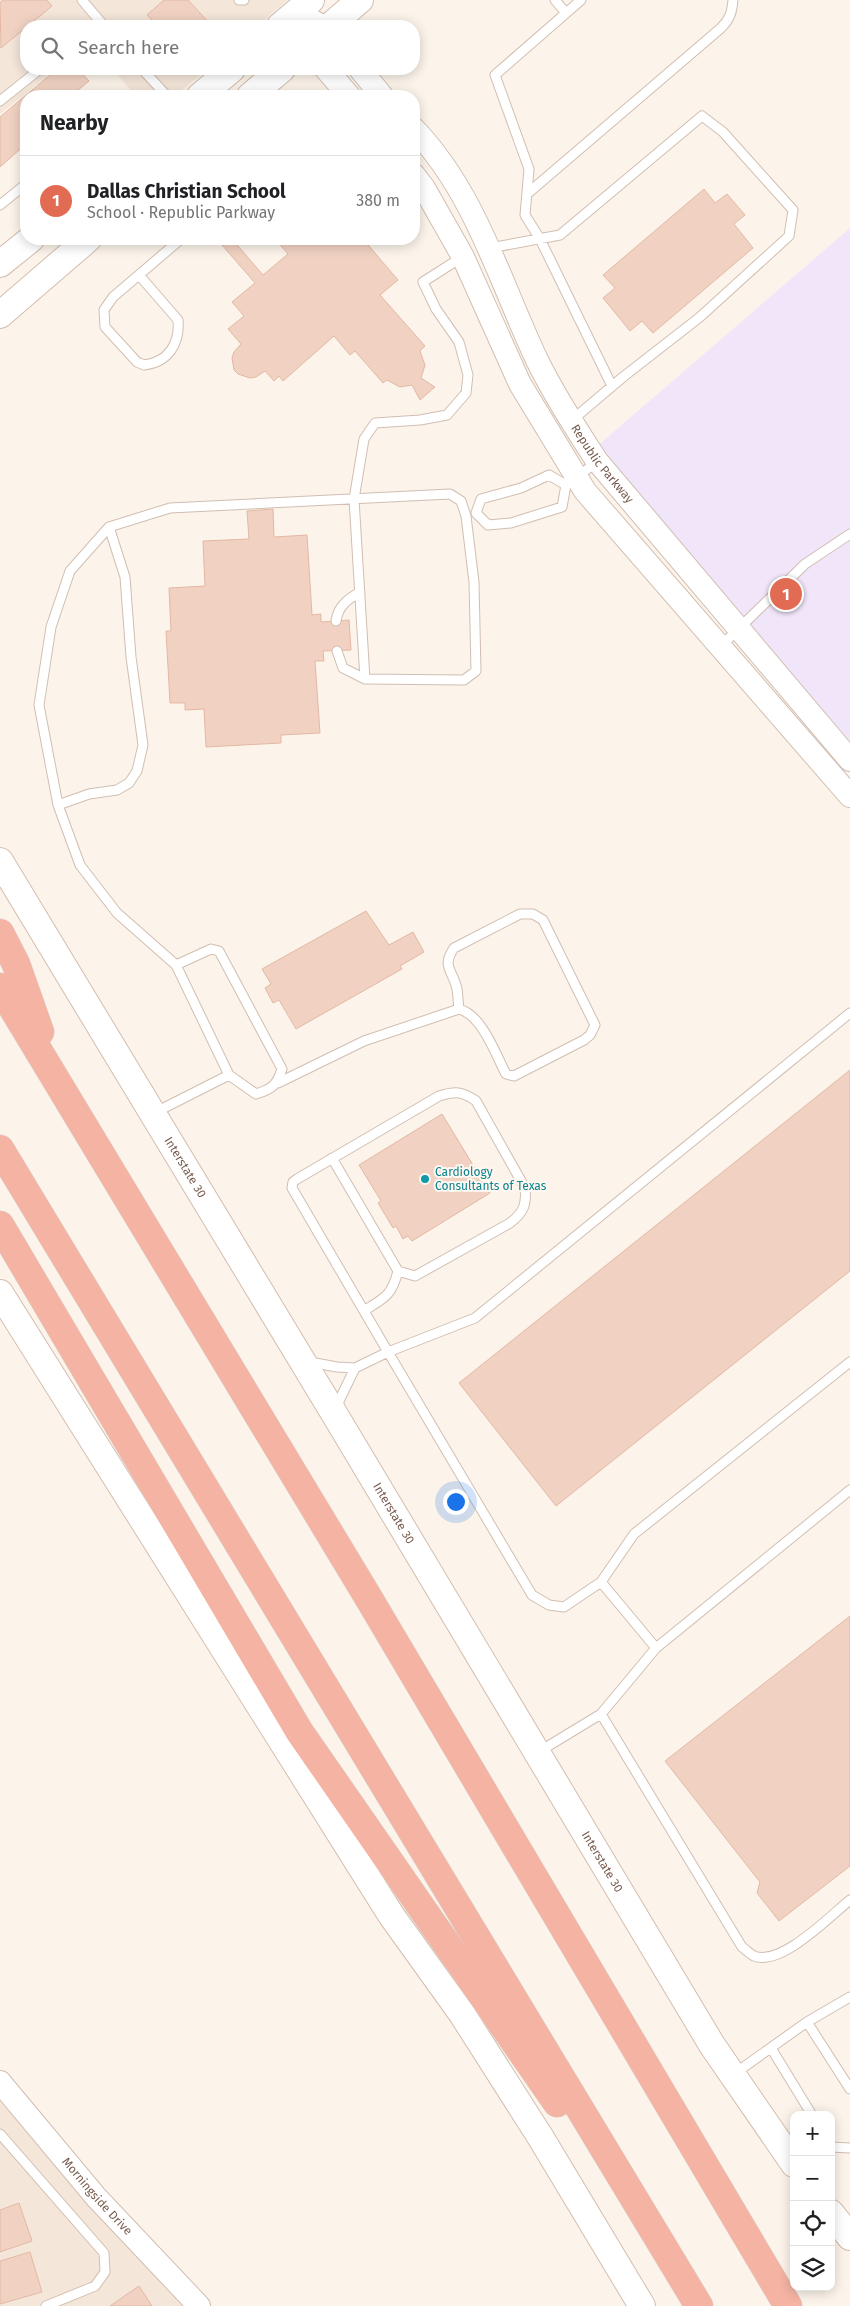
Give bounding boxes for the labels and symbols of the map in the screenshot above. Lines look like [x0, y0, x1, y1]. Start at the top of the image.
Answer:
street label: Republic Parkway [568, 422, 637, 506]
pin: 1 [770, 575, 802, 613]
street label: Interstate 30 [161, 1134, 209, 1201]
place label: Cardiology Consultants of Texas [435, 1165, 547, 1193]
marker: Cardiology Consultants of Texas [419, 1173, 431, 1185]
street label: Interstate 30 [370, 1480, 418, 1547]
your location [443, 1489, 469, 1515]
street label: Interstate 30 [579, 1829, 626, 1895]
street label: Morningside Drive [59, 2155, 135, 2238]

